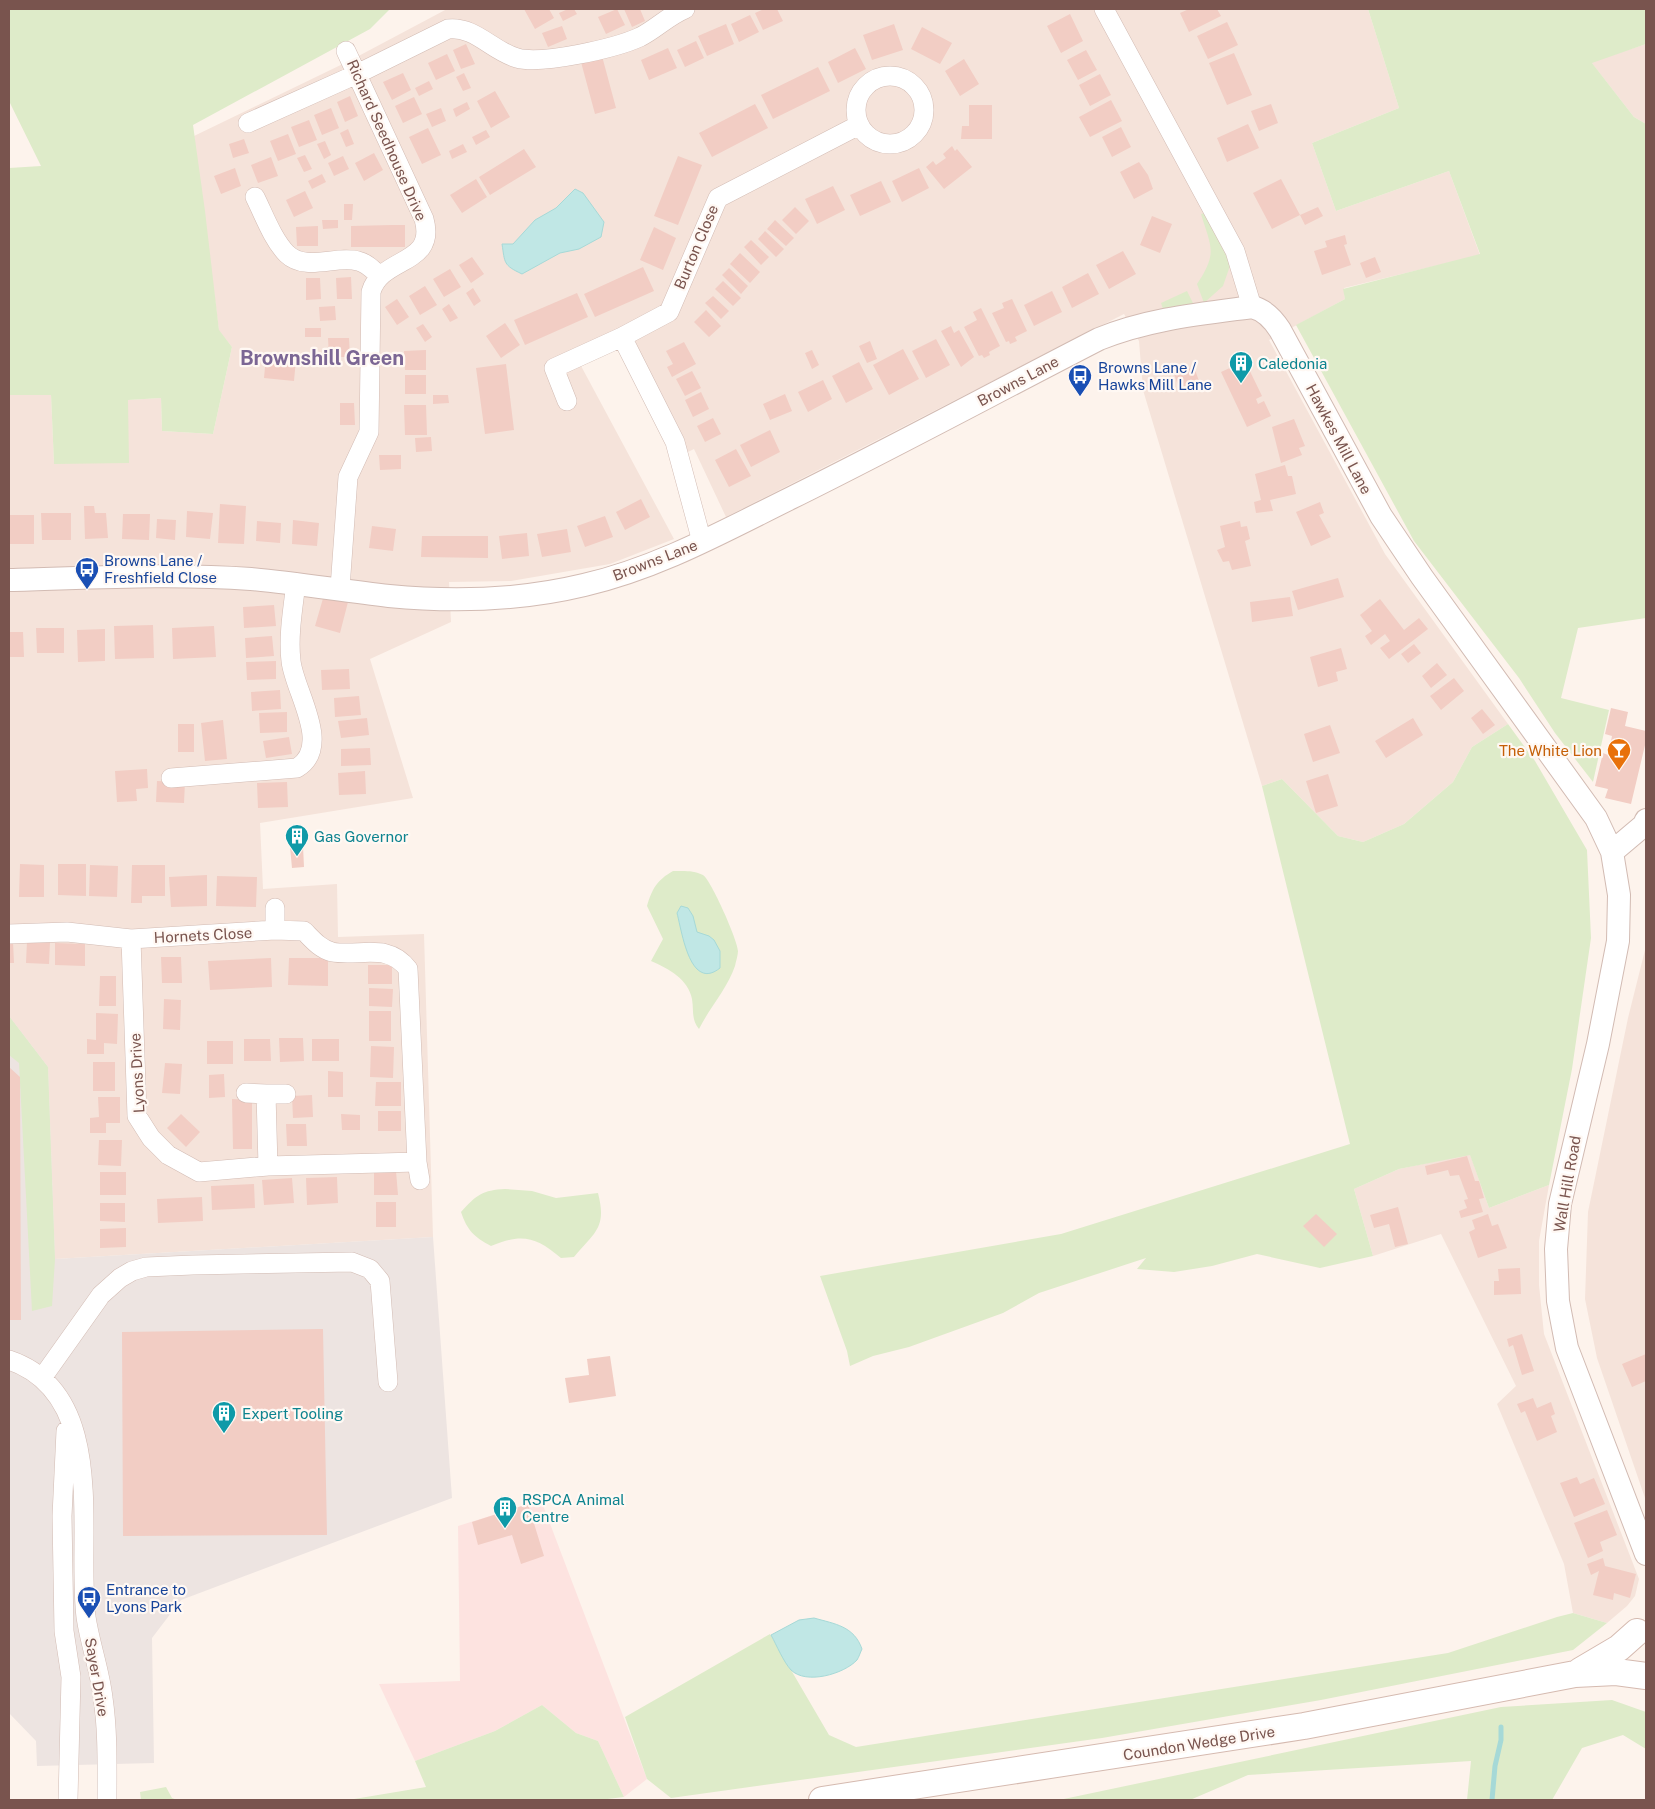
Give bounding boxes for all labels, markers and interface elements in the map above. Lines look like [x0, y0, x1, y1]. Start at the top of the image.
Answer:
street label: Richard Seedhouse Drive [344, 57, 430, 223]
street label: Burton Close [671, 202, 721, 292]
district label: Brownshill Green [240, 346, 404, 370]
building icon: Caledonia [1228, 350, 1254, 384]
street label: Browns Lane [974, 352, 1062, 410]
place label: Caledonia [1258, 355, 1327, 372]
place label: Browns Lane / Hawks Mill Lane [1098, 359, 1212, 393]
bus stop icon: Browns Lane / Hawks Mill Lane [1067, 363, 1093, 397]
street label: Hawkes Mill Lane [1303, 381, 1375, 497]
street label: Browns Lane [610, 536, 700, 584]
place label: Browns Lane / Freshfield Close [104, 552, 217, 586]
bus stop icon: Browns Lane / Freshfield Close [74, 556, 100, 590]
bar icon: The White Lion [1606, 737, 1632, 771]
place label: The White Lion [1499, 742, 1602, 759]
building icon: Gas Governor [284, 823, 310, 857]
place label: Gas Governor [314, 828, 409, 845]
street label: Hornets Close [153, 924, 253, 946]
street label: Lyons Drive [126, 1033, 148, 1113]
street label: Wall Hill Road [1550, 1134, 1584, 1234]
building icon: Expert Tooling [211, 1400, 237, 1434]
place label: Expert Tooling [242, 1405, 343, 1422]
place label: RSPCA Animal Centre [522, 1491, 625, 1525]
building icon: RSPCA Animal Centre [492, 1495, 518, 1529]
place label: Entrance to Lyons Park [106, 1581, 186, 1615]
bus stop icon: Entrance to Lyons Park [76, 1585, 102, 1619]
street label: Sayer Drive [82, 1636, 112, 1718]
street label: Coundon Wedge Drive [1122, 1723, 1276, 1763]

